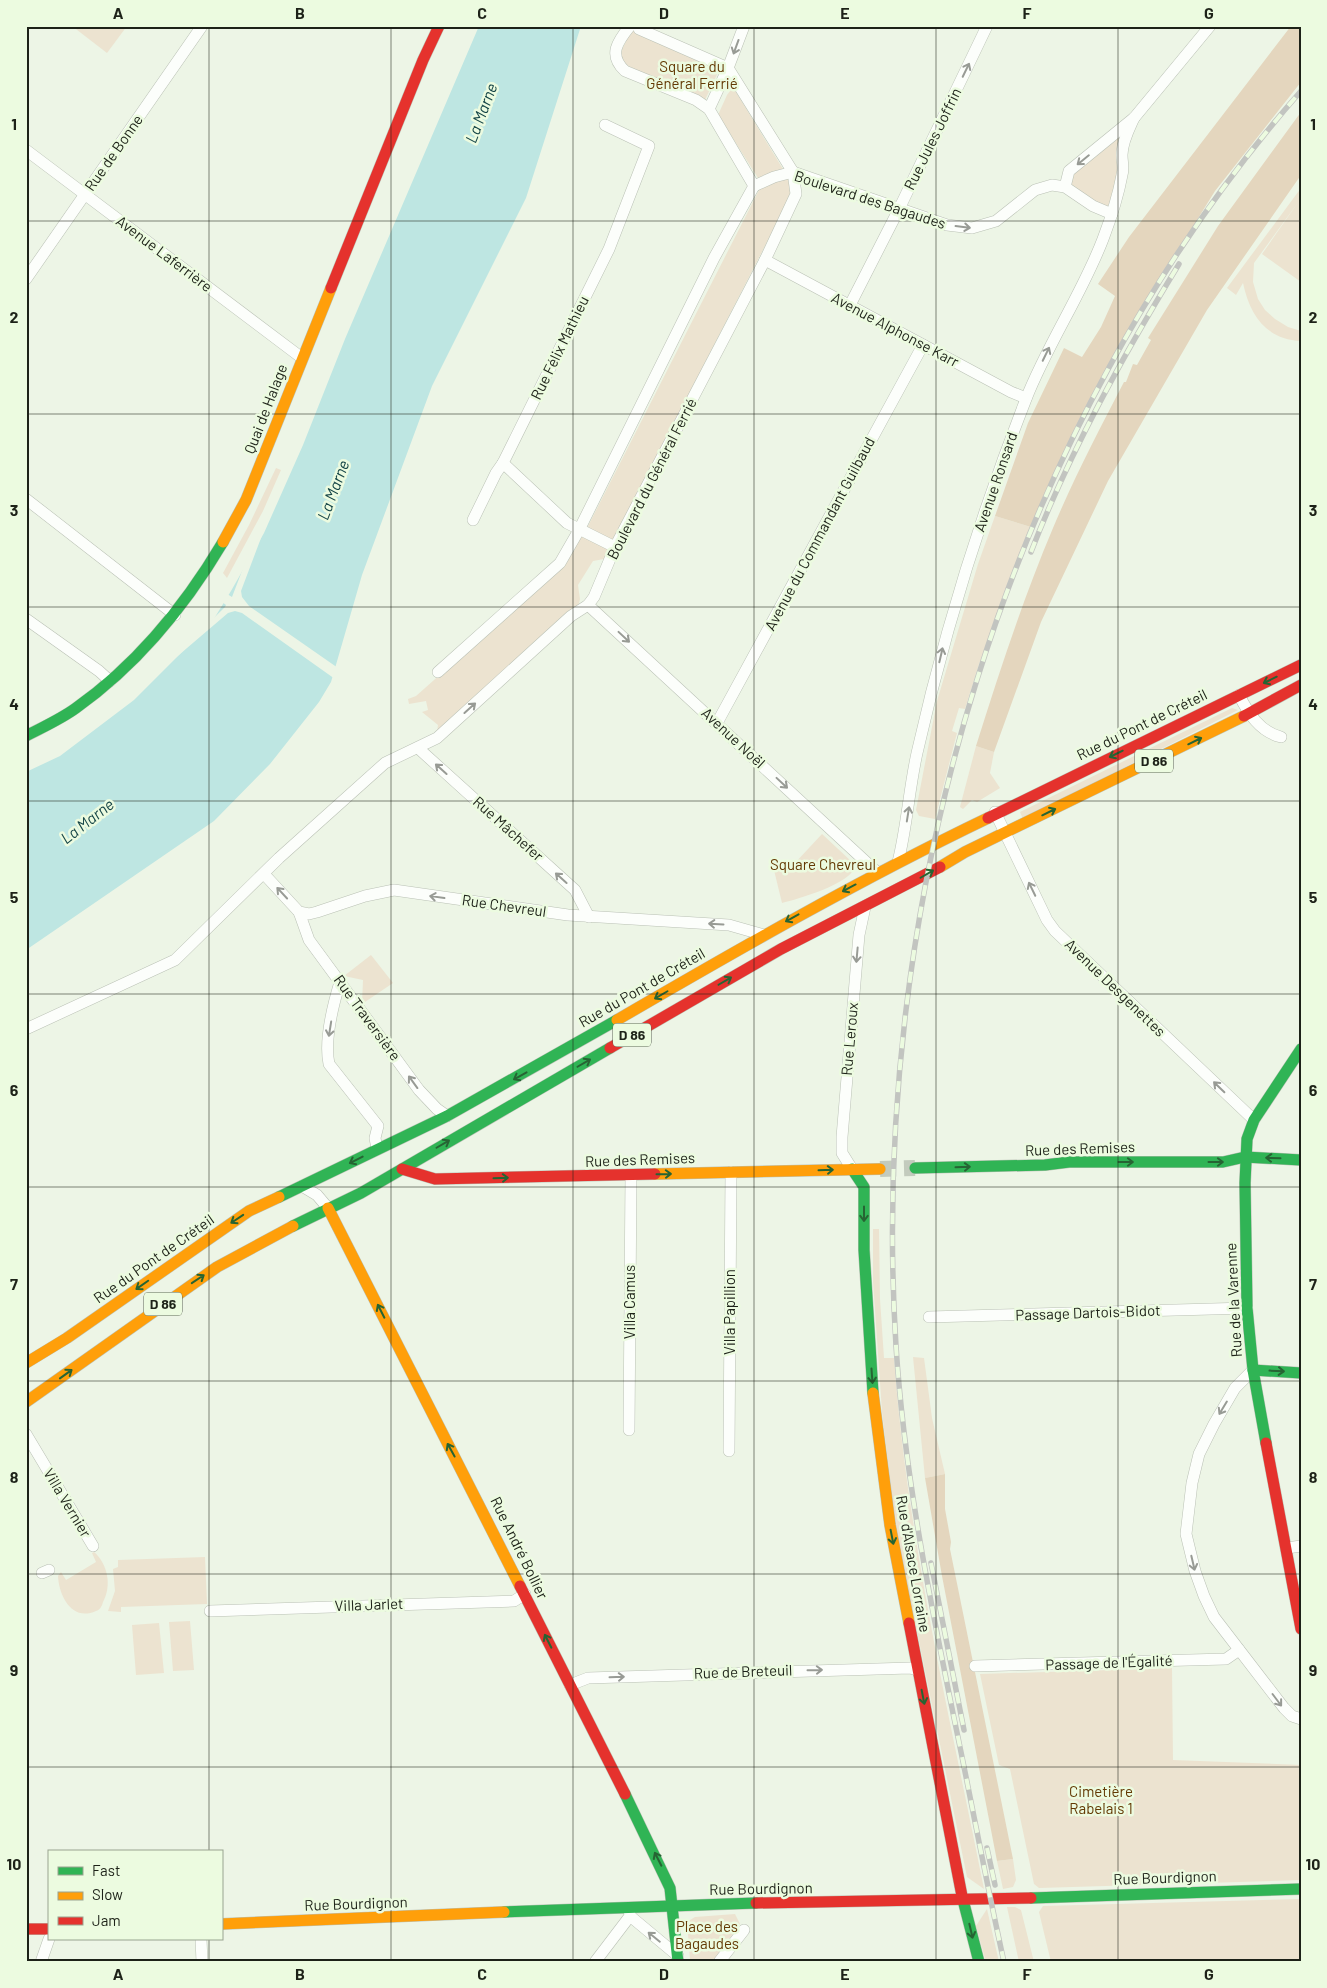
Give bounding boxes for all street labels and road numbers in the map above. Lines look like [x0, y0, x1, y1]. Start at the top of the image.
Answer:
street label: Rue Jules Joffrin [900, 85, 965, 192]
street label: Rue de Bonne [80, 111, 146, 194]
street label: Boulevard des Bagaudes [792, 166, 948, 232]
street label: Avenue Laferrière [113, 211, 216, 295]
street label: Avenue Alphonse Karr [829, 288, 963, 371]
street label: Rue Félix Mathieu [526, 293, 592, 402]
street label: Quai de Halage [240, 361, 290, 456]
street label: Boulevard du Général Ferrié [603, 395, 700, 562]
street label: Avenue Ronsard [970, 429, 1021, 534]
street label: Avenue du Commandant Guilbaud [760, 434, 878, 633]
street label: Rue du Pont de Créteil [1073, 685, 1210, 764]
street label: Avenue Noël [698, 703, 769, 771]
road number: D 86 [1135, 749, 1173, 772]
street label: Rue Mâchefer [470, 792, 548, 865]
street label: Rue Chevreul [461, 890, 548, 920]
street label: Avenue Desgenettes [1062, 935, 1170, 1040]
street label: Rue du Pont de Créteil [575, 944, 708, 1031]
street label: Rue Traversière [331, 971, 405, 1064]
street label: Rue Leroux [837, 1002, 861, 1076]
road number: D 86 [613, 1024, 651, 1046]
street label: Rue des Remises [1025, 1137, 1135, 1159]
street label: Rue des Remises [585, 1148, 695, 1170]
street label: Rue du Pont de Créteil [90, 1210, 217, 1307]
street label: Rue de la Varenne [1221, 1242, 1245, 1358]
street label: Villa Camus [620, 1265, 638, 1339]
street label: Villa Papillion [720, 1269, 738, 1355]
road number: D 86 [144, 1292, 182, 1316]
street label: Passage Dartois-Bidot [1015, 1300, 1161, 1324]
street label: Villa Vernier [40, 1465, 96, 1541]
street label: Rue André Bollier [487, 1493, 553, 1602]
street label: Rue d'Alsace Lorraine [893, 1494, 935, 1634]
street label: Villa Jarlet [334, 1594, 404, 1614]
street label: Passage de l'Égalité [1045, 1651, 1173, 1673]
street label: Rue de Breteuil [693, 1660, 793, 1682]
street label: Rue Bourdignon [1113, 1866, 1217, 1888]
street label: Rue Bourdignon [709, 1878, 813, 1898]
street label: Rue Bourdignon [304, 1892, 408, 1914]

